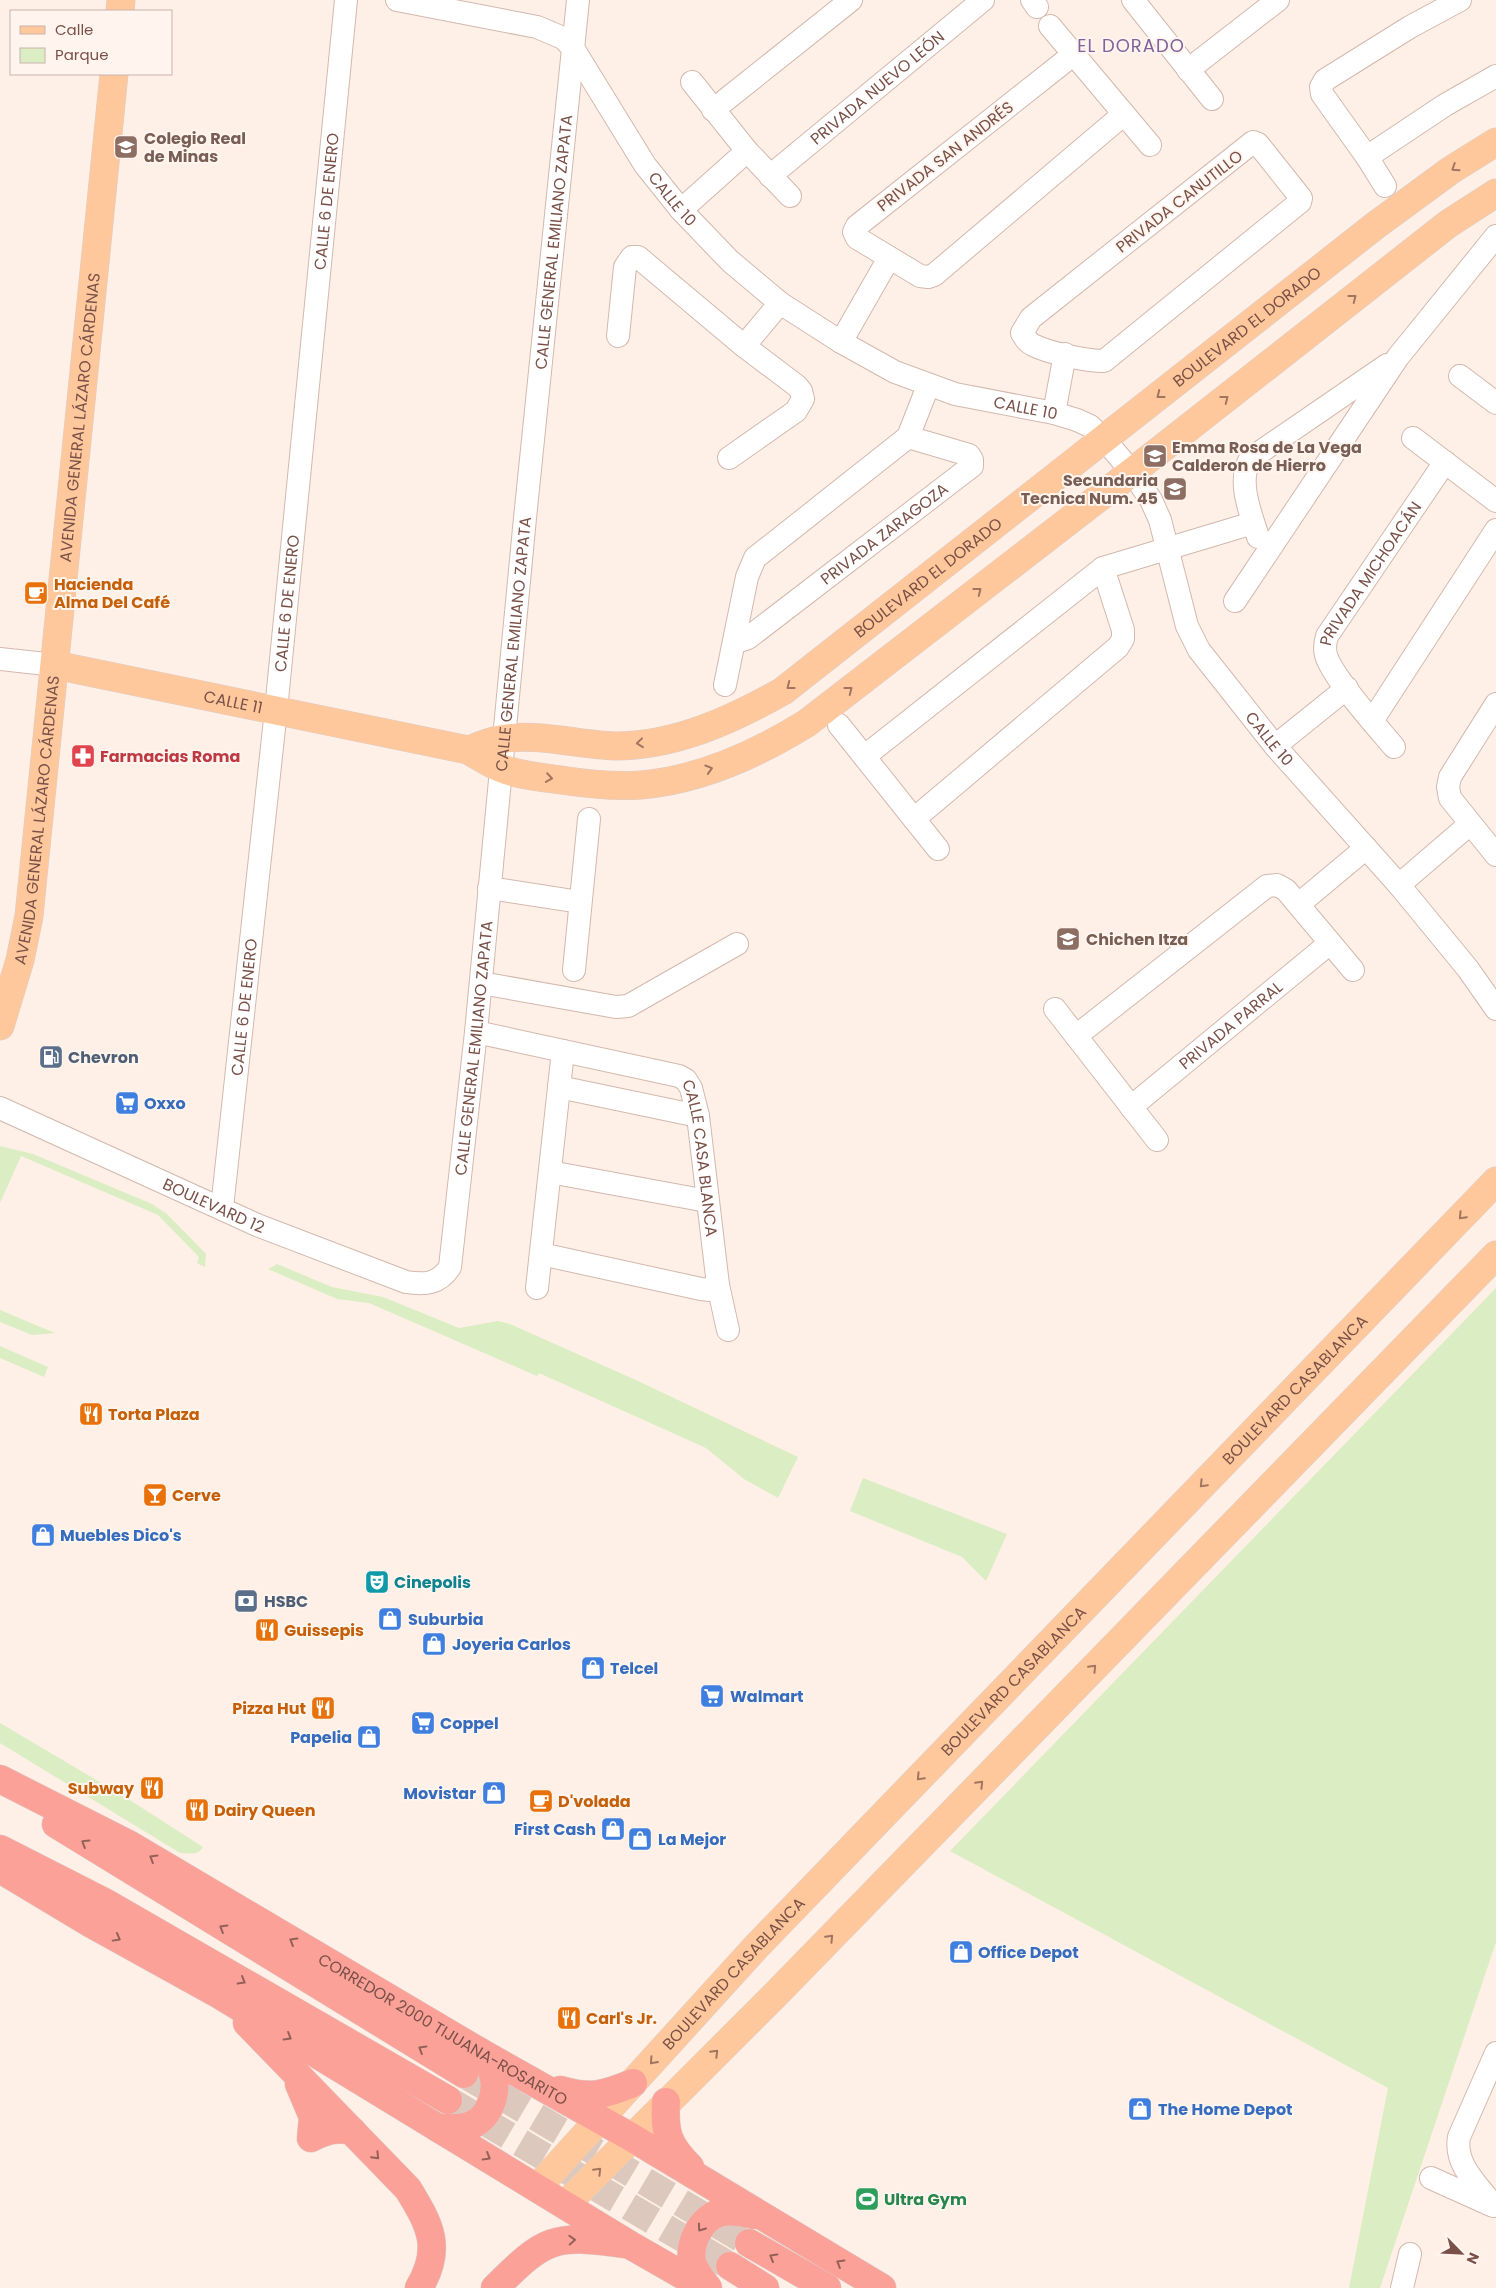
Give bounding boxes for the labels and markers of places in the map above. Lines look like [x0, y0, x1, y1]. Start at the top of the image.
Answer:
place label: Colegio Real de Minas [144, 127, 246, 168]
school or university icon: Colegio Real de Minas [113, 134, 139, 160]
place label: Emma Rosa de La Vega Calderon de Hierro [1172, 436, 1362, 477]
school or university icon: Emma Rosa de La Vega Calderon de Hierro [1142, 443, 1168, 469]
place label: Secundaria Tecnica Num. 45 [1021, 469, 1158, 510]
school or university icon: Secundaria Tecnica Num. 45 [1162, 476, 1188, 502]
place label: Hacienda Alma Del Café [54, 573, 170, 614]
cafe icon: Hacienda Alma Del Café [23, 580, 49, 606]
pharmacy icon: Farmacias Roma [70, 743, 96, 769]
place label: Farmacias Roma [100, 745, 240, 768]
school or university icon: Chichen Itza [1055, 926, 1081, 952]
place label: Chichen Itza [1086, 928, 1188, 951]
fuel station icon: Chevron [38, 1044, 64, 1070]
place label: Chevron [68, 1046, 139, 1069]
supermarket icon: Oxxo [114, 1090, 140, 1116]
place label: Oxxo [144, 1092, 186, 1115]
restaurant icon: Torta Plaza [78, 1401, 104, 1427]
place label: Torta Plaza [108, 1403, 200, 1426]
bar icon: Cerve [142, 1482, 168, 1508]
place label: Cerve [172, 1484, 221, 1507]
shop icon: Muebles Dico's [30, 1522, 56, 1548]
place label: Muebles Dico's [60, 1524, 182, 1547]
theatre icon: Cinepolis [364, 1569, 390, 1595]
place label: Cinepolis [394, 1571, 471, 1594]
bank icon: HSBC [233, 1588, 259, 1614]
place label: HSBC [264, 1590, 308, 1613]
shop icon: Suburbia [377, 1606, 403, 1632]
place label: Suburbia [408, 1608, 484, 1631]
restaurant icon: Guissepis [254, 1617, 280, 1643]
place label: Guissepis [284, 1619, 364, 1642]
shop icon: Joyeria Carlos [421, 1631, 447, 1657]
place label: Joyeria Carlos [452, 1633, 571, 1656]
shop icon: Telcel [580, 1655, 606, 1681]
place label: Telcel [610, 1657, 658, 1680]
supermarket icon: Walmart [699, 1683, 725, 1709]
place label: Walmart [730, 1685, 804, 1708]
restaurant icon: Pizza Hut [310, 1695, 336, 1721]
place label: Pizza Hut [232, 1697, 306, 1720]
supermarket icon: Coppel [410, 1710, 436, 1736]
place label: Coppel [440, 1712, 499, 1735]
shop icon: Papelia [356, 1724, 382, 1750]
place label: Papelia [290, 1726, 352, 1749]
restaurant icon: Subway [139, 1775, 165, 1801]
place label: Subway [68, 1777, 135, 1800]
shop icon: Movistar [481, 1780, 507, 1806]
place label: Movistar [403, 1782, 476, 1805]
cafe icon: D'volada [528, 1788, 554, 1814]
place label: D'volada [558, 1790, 631, 1813]
restaurant icon: Dairy Queen [184, 1797, 210, 1823]
place label: Dairy Queen [214, 1799, 315, 1822]
shop icon: First Cash [600, 1816, 626, 1842]
place label: First Cash [514, 1818, 596, 1841]
shop icon: La Mejor [627, 1826, 653, 1852]
place label: La Mejor [658, 1828, 726, 1851]
shop icon: Office Depot [948, 1939, 974, 1965]
place label: Office Depot [978, 1941, 1079, 1964]
restaurant icon: Carl's Jr. [556, 2005, 582, 2031]
place label: Carl's Jr. [586, 2007, 657, 2030]
shop icon: The Home Depot [1127, 2096, 1153, 2122]
place label: The Home Depot [1158, 2098, 1293, 2121]
sports icon: Ultra Gym [854, 2186, 880, 2212]
place label: Ultra Gym [884, 2188, 967, 2211]

